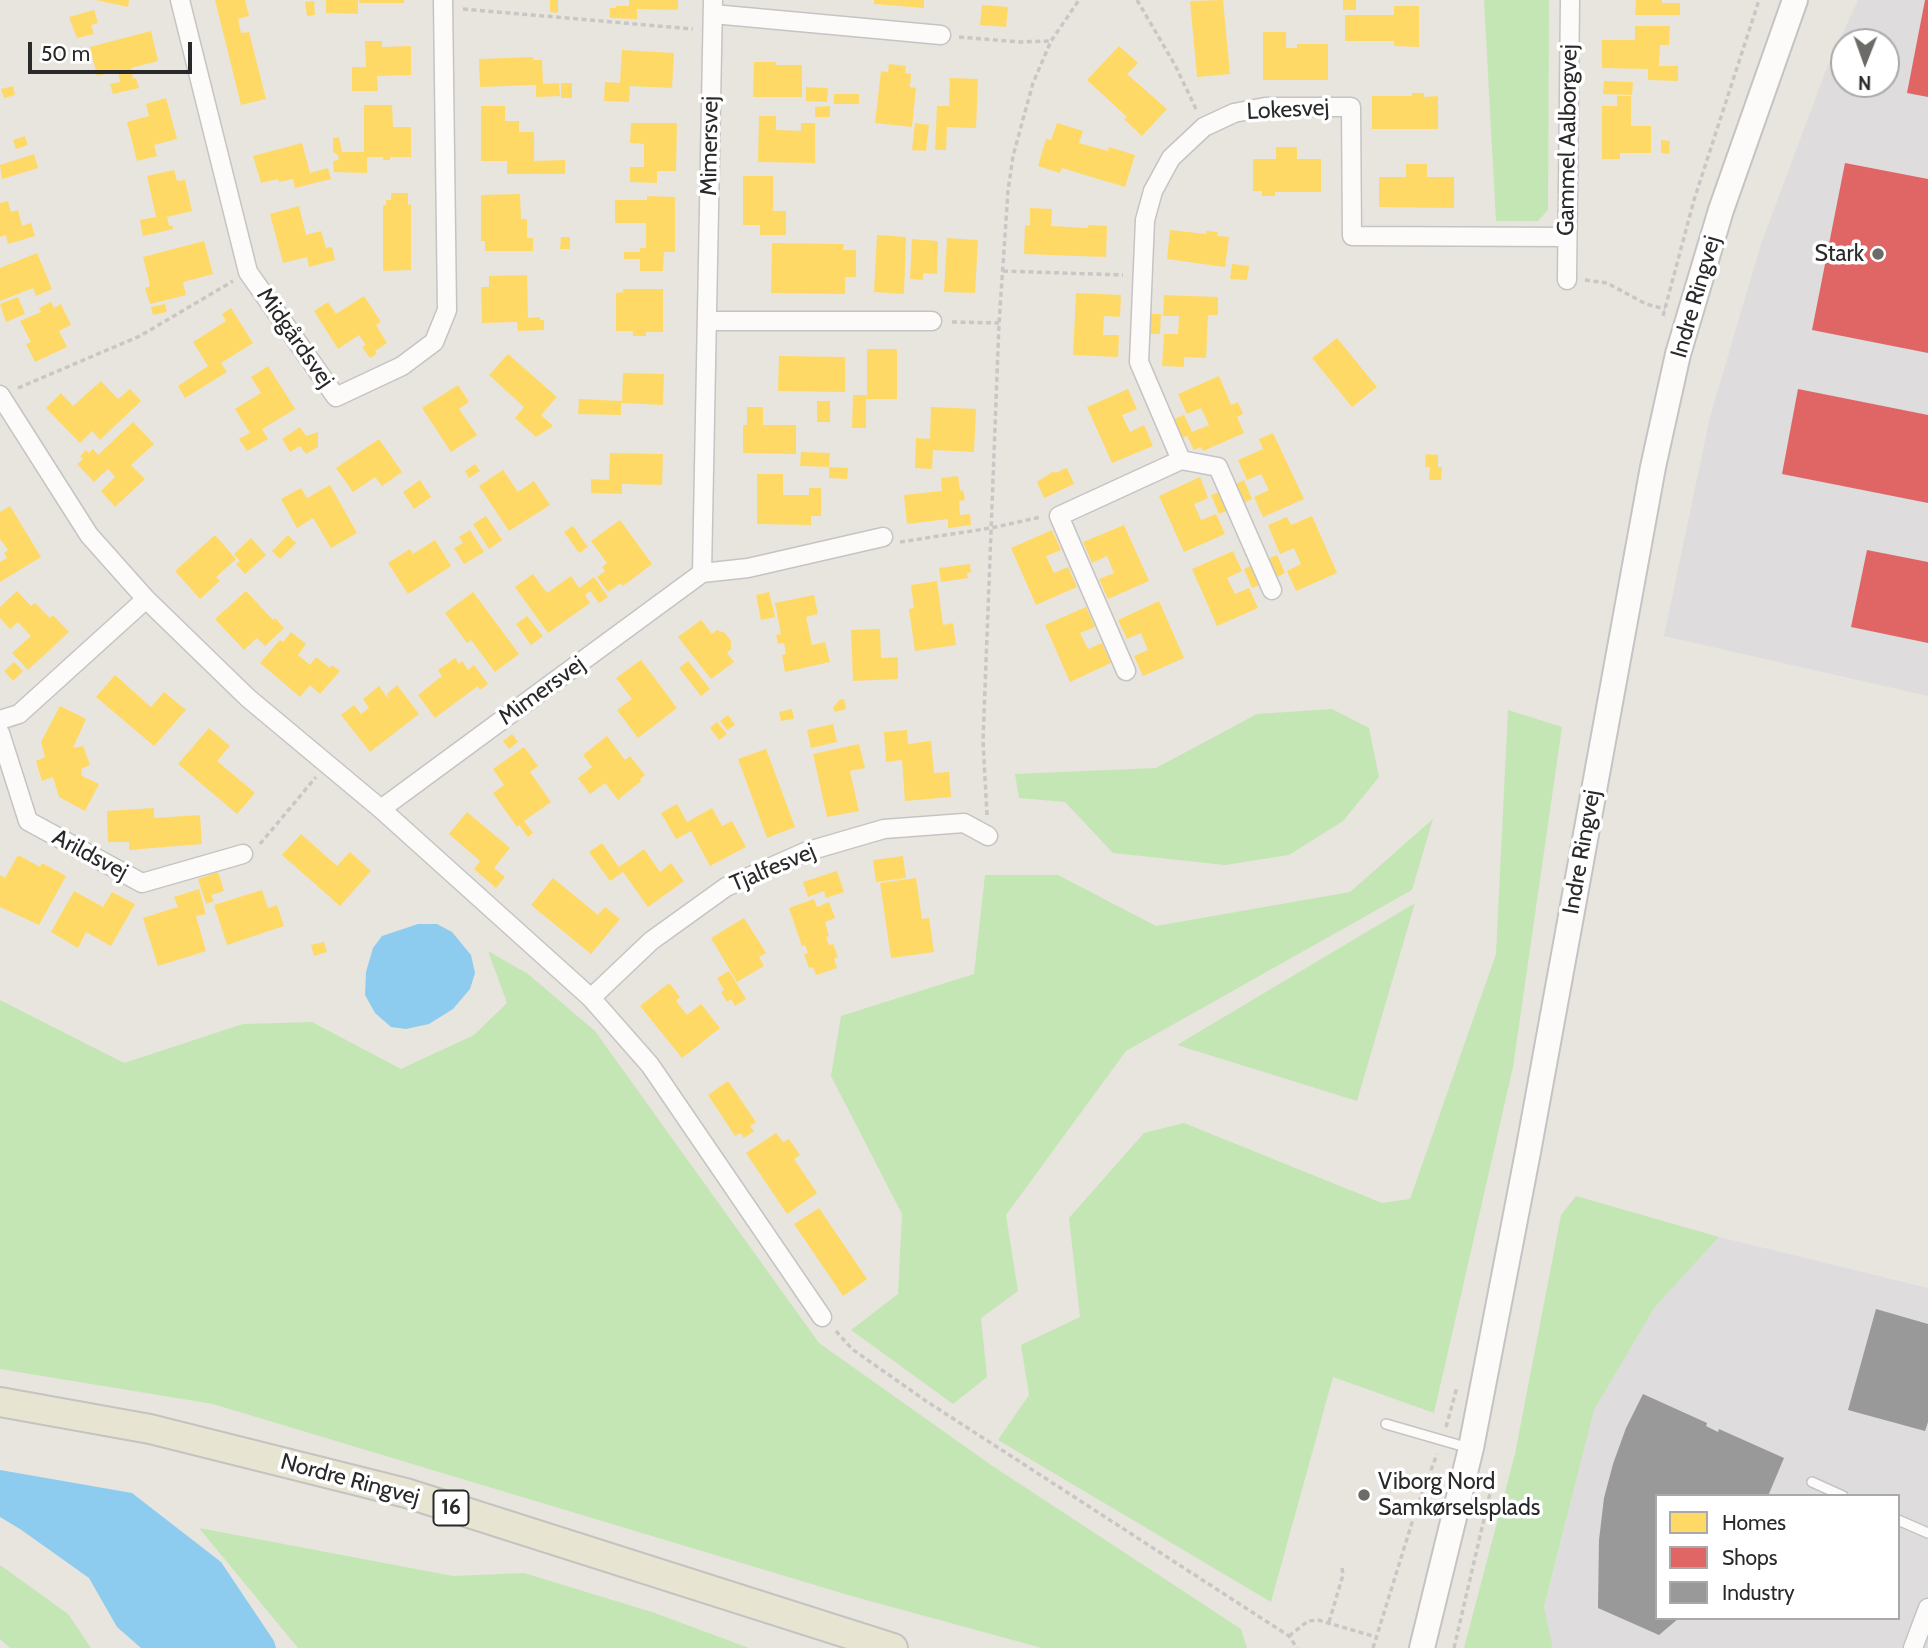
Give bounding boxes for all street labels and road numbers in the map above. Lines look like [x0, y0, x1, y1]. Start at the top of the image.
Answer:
street label: Gammel Aalborgvej [1553, 44, 1583, 236]
street label: Lokesvej [1246, 94, 1330, 126]
street label: Mimersvej [695, 96, 725, 196]
street label: Indre Ringvej [1665, 233, 1727, 361]
street label: Midgårdsvej [251, 283, 339, 393]
street label: Mimersvej [494, 650, 590, 732]
street label: Indre Ringvej [1557, 788, 1607, 916]
street label: Arildsvej [47, 824, 133, 886]
street label: Tjalfesvej [726, 838, 820, 898]
street label: Nordre Ringvej [277, 1448, 423, 1512]
road number: 16 [434, 1490, 468, 1526]

